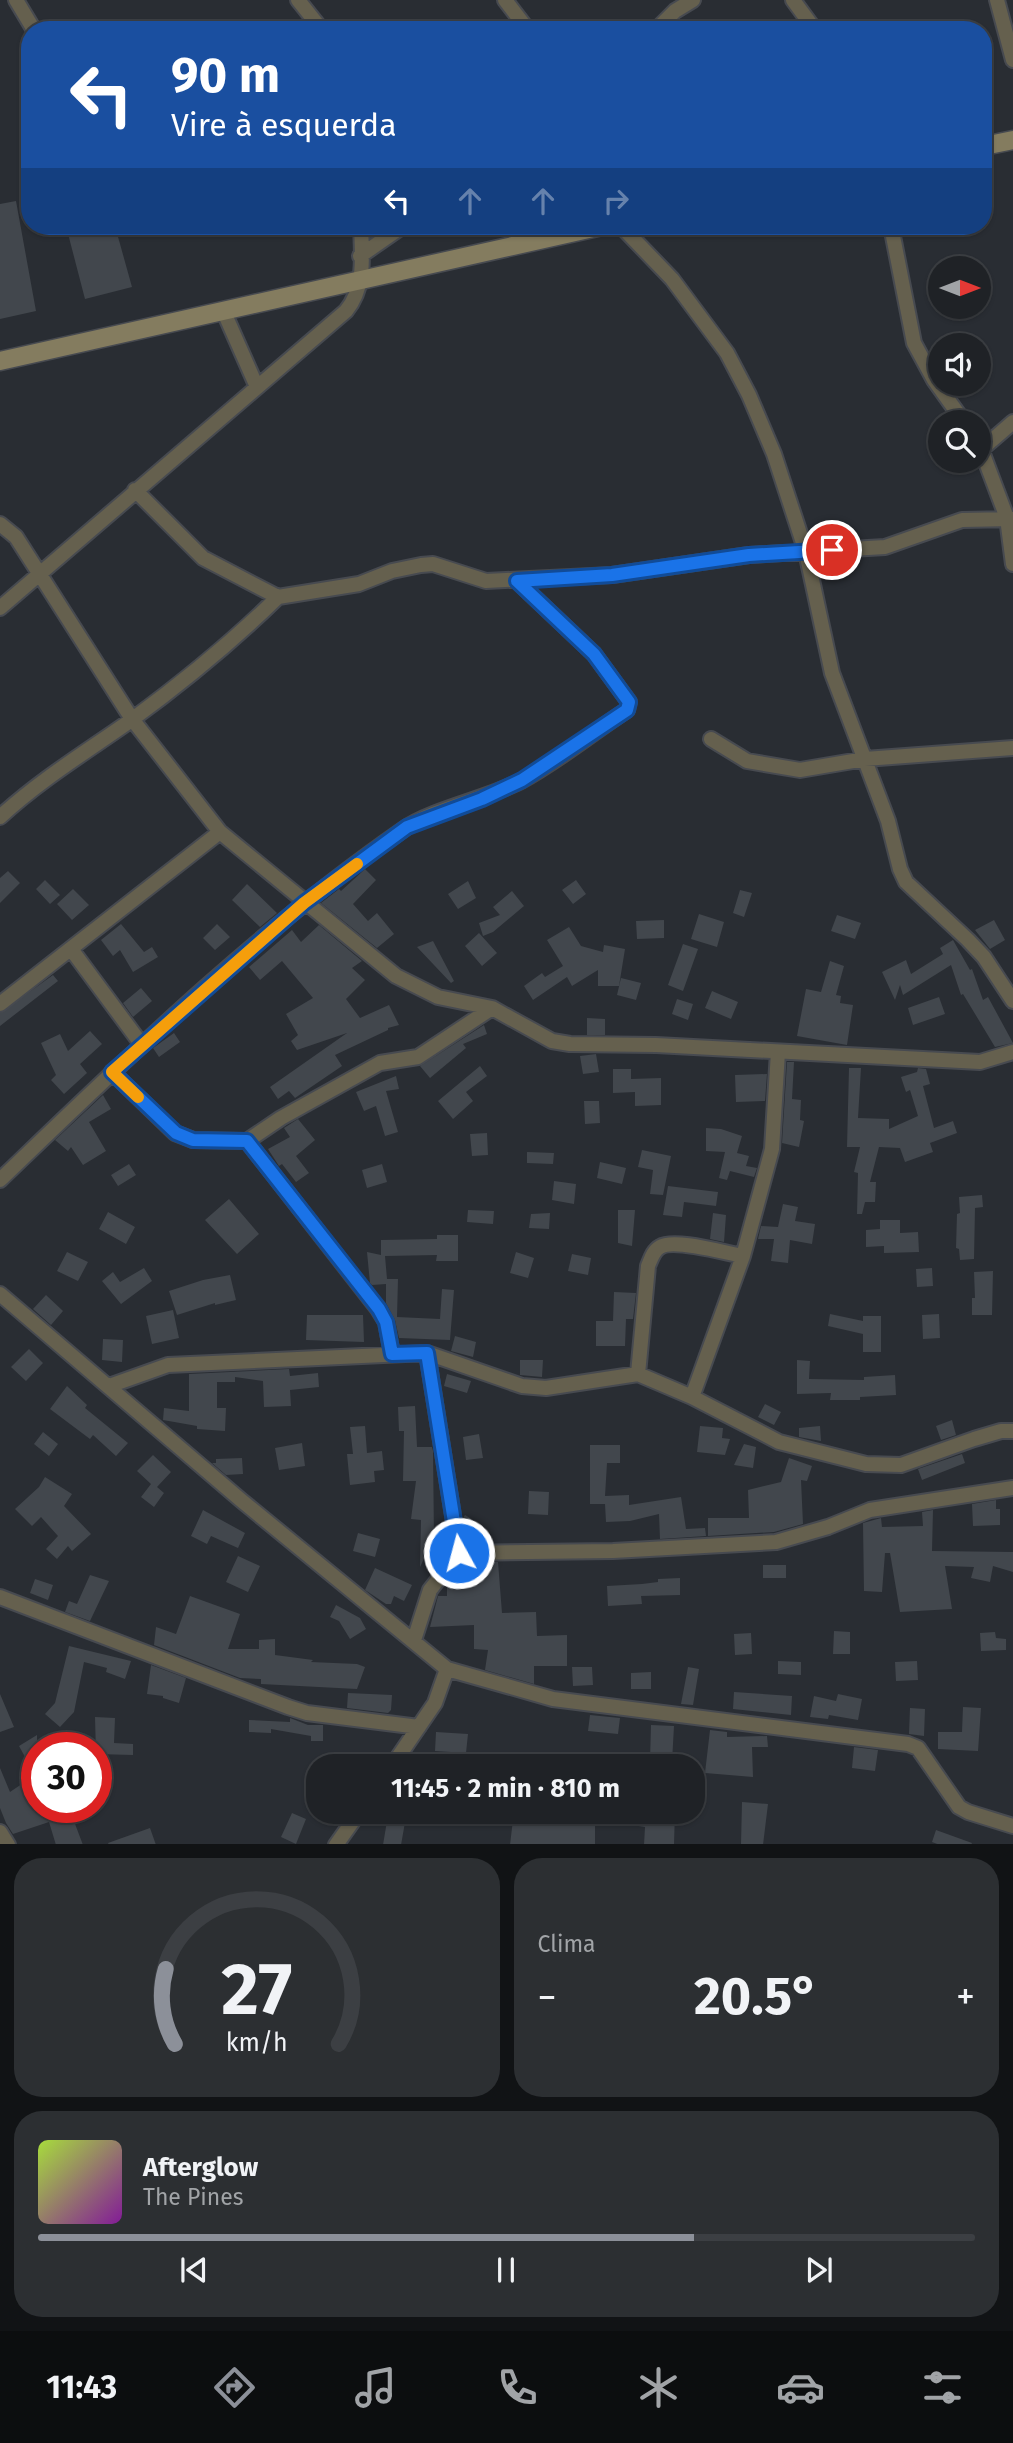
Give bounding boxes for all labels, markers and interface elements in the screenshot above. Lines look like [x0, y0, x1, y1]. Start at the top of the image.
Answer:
text: 90 m [171, 46, 280, 105]
icon: left [56, 49, 147, 140]
text: Vire à esquerda [171, 106, 397, 144]
icon: left [378, 182, 416, 220]
icon: ahead [451, 182, 489, 220]
icon: ahead [524, 182, 562, 220]
icon: right [597, 182, 635, 220]
north arrow [928, 256, 990, 318]
map controls [928, 256, 991, 473]
button: sound [928, 333, 991, 396]
button: search [928, 410, 991, 473]
pin [802, 520, 862, 580]
icon: arrive [813, 531, 851, 569]
position arrow [422, 1516, 496, 1590]
speed limit sign: 30 [21, 1732, 112, 1823]
text: 11:45 · 2 min · 810 m [391, 1773, 620, 1804]
text: Clima [538, 1930, 596, 1958]
text: 27 [221, 1946, 292, 2033]
text: 20.5° [694, 1965, 819, 2028]
text: − [538, 1974, 557, 2020]
text: + [956, 1974, 975, 2020]
text: km/h [226, 2027, 288, 2057]
text: Afterglow [143, 2152, 258, 2183]
text: The Pines [143, 2183, 244, 2211]
icon: previous [175, 2251, 213, 2289]
icon: pause [487, 2251, 525, 2289]
icon: next [800, 2251, 838, 2289]
icon: directions [210, 2363, 259, 2412]
icon: music [351, 2363, 400, 2412]
icon: phone [493, 2363, 542, 2412]
icon: climate [634, 2363, 683, 2412]
icon: car [776, 2363, 825, 2412]
icon: filters [918, 2363, 967, 2412]
text: 11:43 [46, 2368, 117, 2406]

